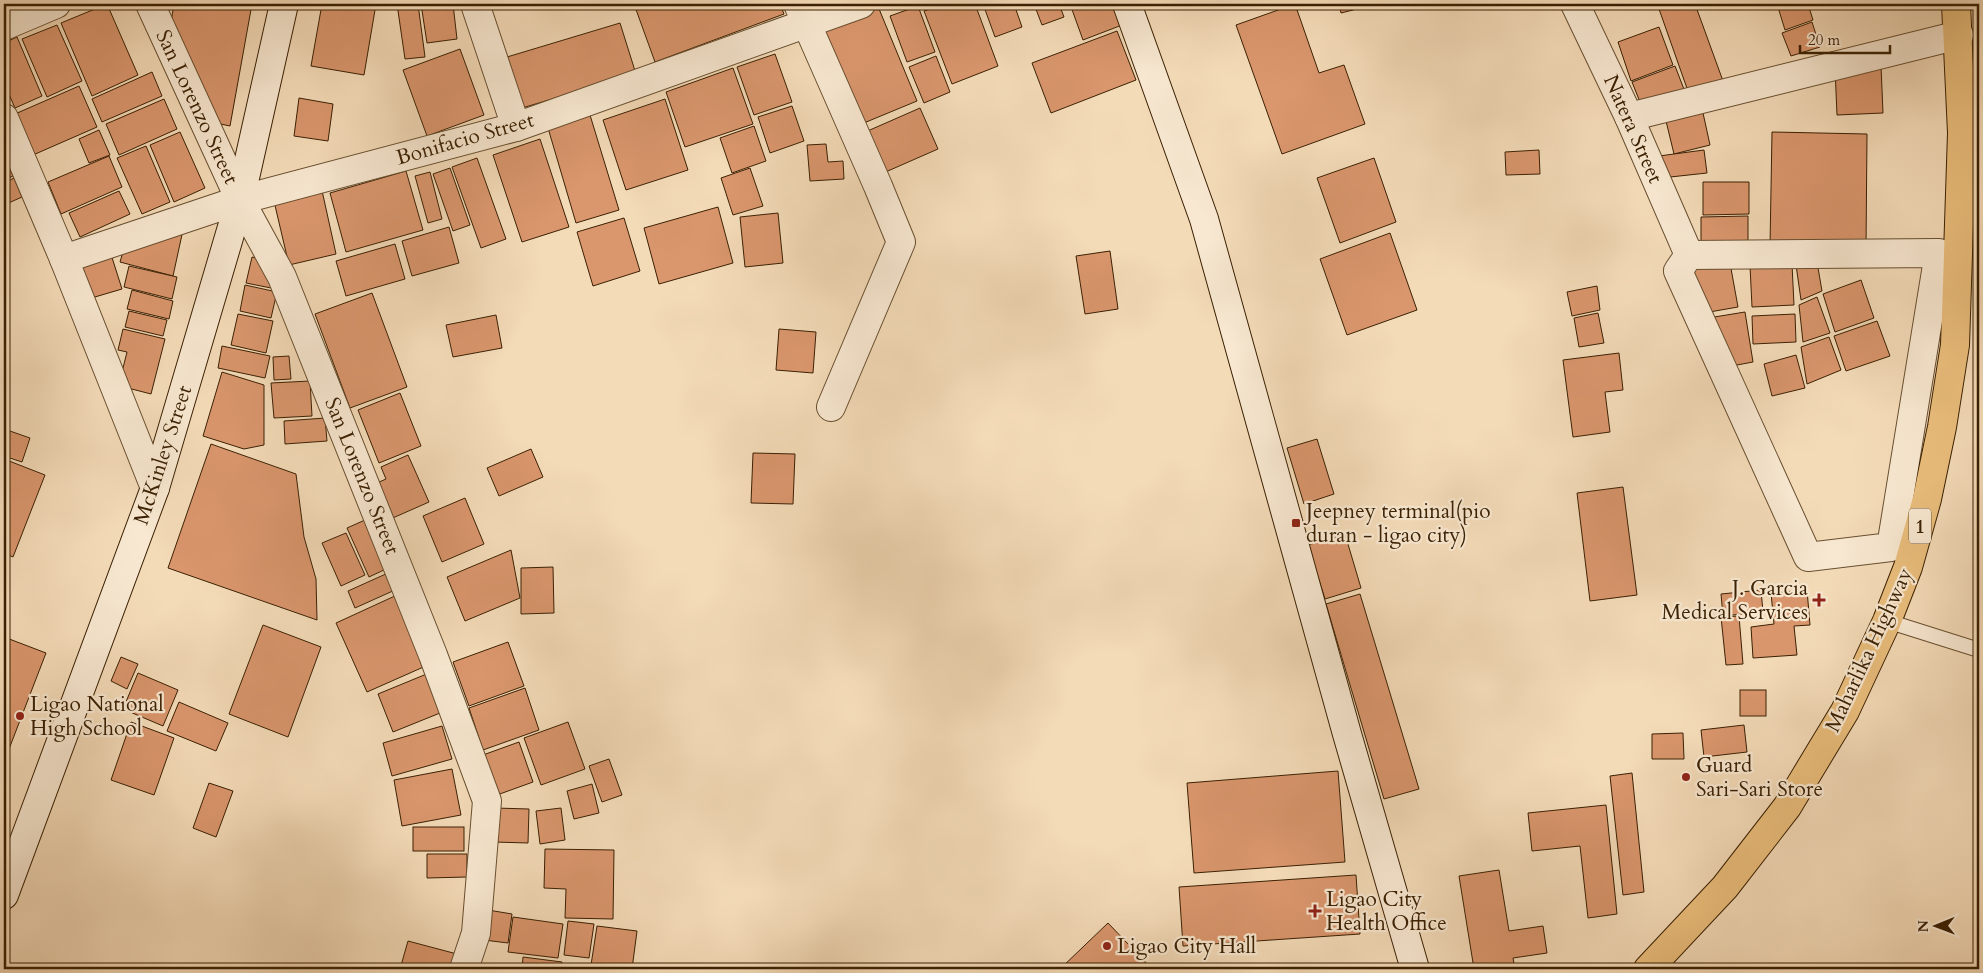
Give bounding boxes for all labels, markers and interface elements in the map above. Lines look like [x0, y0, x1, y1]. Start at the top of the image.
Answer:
scale bar [1800, 22, 1890, 54]
street label: San Lorenzo Street [149, 25, 246, 189]
text: 20 m [1808, 30, 1840, 50]
street label: Natera Street [1596, 70, 1670, 188]
street label: Bonifacio Street [393, 105, 538, 172]
street label: McKinley Street [127, 381, 199, 528]
street label: San Lorenzo Street [317, 393, 407, 559]
place label: Jeepney terminal(pio duran - ligao city) [1303, 497, 1491, 550]
road number: 1 [1909, 508, 1931, 544]
marker: Jeepney terminal(pio duran - ligao city) [1290, 517, 1302, 529]
street label: Maharlika Highway [1818, 563, 1920, 737]
place label: J. Garcia Medical Services [1662, 574, 1808, 627]
marker: J. Garcia Medical Services [1812, 593, 1826, 607]
place label: Ligao National High School [30, 690, 164, 743]
marker: Ligao National High School [14, 710, 26, 722]
place label: Guard Sari-Sari Store [1696, 751, 1823, 804]
marker: Guard Sari-Sari Store [1680, 771, 1692, 783]
place label: Ligao City Health Office [1326, 885, 1447, 938]
north arrow [1910, 900, 1960, 950]
marker: Ligao City Health Office [1308, 904, 1322, 918]
text: N [1914, 920, 1933, 932]
place label: Ligao City Hall [1117, 932, 1256, 961]
marker: Ligao City Hall [1101, 940, 1113, 952]

